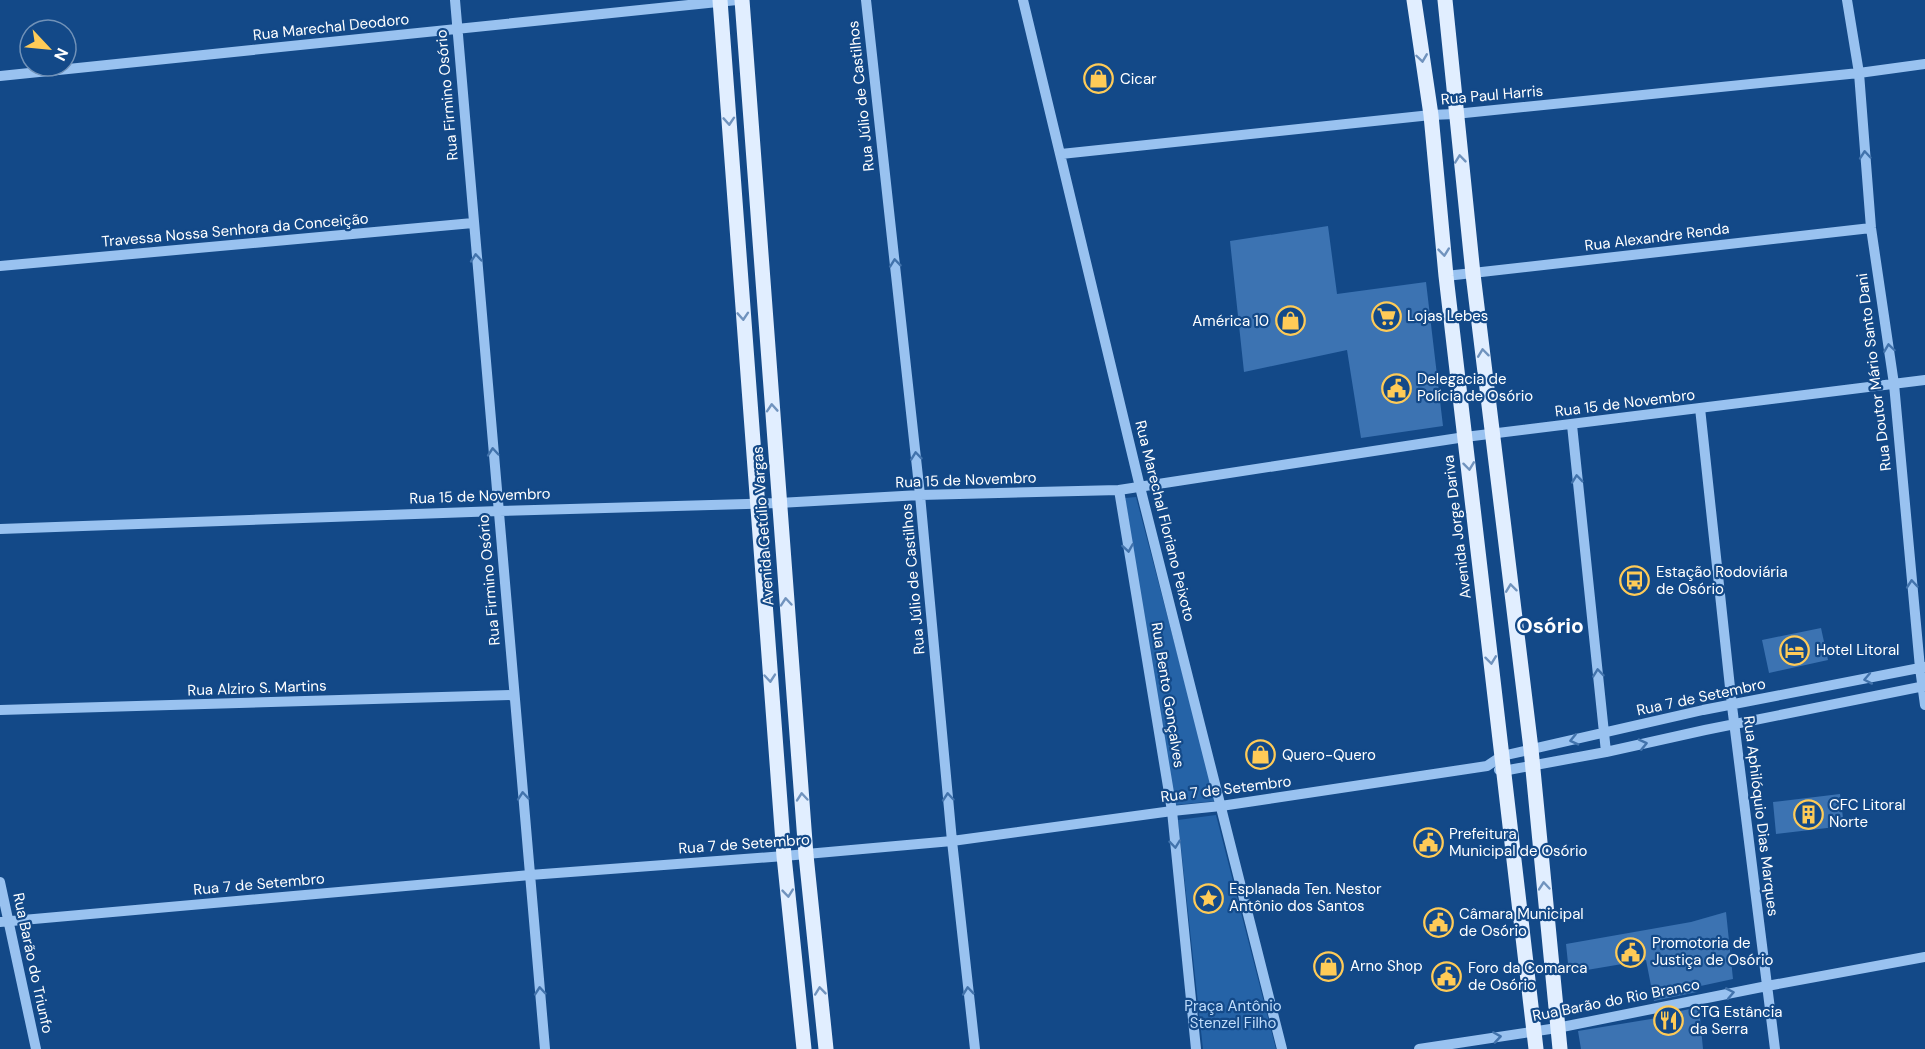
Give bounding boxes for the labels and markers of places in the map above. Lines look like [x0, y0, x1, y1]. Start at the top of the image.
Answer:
shop icon: Cicar [1083, 63, 1115, 95]
place label: Cicar [1120, 69, 1157, 89]
supermarket icon: Lojas Lebes [1370, 300, 1402, 332]
shop icon: América 10 [1274, 305, 1306, 337]
place label: Lojas Lebes [1407, 306, 1488, 326]
place label: América 10 [1192, 311, 1269, 331]
place label: Delegacia de Polícia de Osório [1417, 369, 1533, 406]
public building icon: Delegacia de Polícia de Osório [1380, 372, 1412, 404]
place label: Estação Rodoviária de Osório [1656, 562, 1788, 599]
bus stop icon: Estação Rodoviária de Osório [1619, 565, 1651, 597]
hotel icon: Hotel Litoral [1779, 634, 1811, 666]
place label: Hotel Litoral [1816, 640, 1899, 660]
shop icon: Quero-Quero [1245, 739, 1277, 771]
place label: Quero-Quero [1282, 745, 1376, 765]
place label: CFC Litoral Norte [1829, 795, 1906, 832]
building icon: CFC Litoral Norte [1792, 798, 1824, 830]
place label: Prefeitura Municipal de Osório [1449, 824, 1588, 861]
public building icon: Prefeitura Municipal de Osório [1412, 827, 1444, 859]
place label: Esplanada Ten. Nestor Antônio dos Santos [1229, 879, 1382, 916]
place icon: Esplanada Ten. Nestor Antônio dos Santos [1192, 882, 1224, 914]
place label: Câmara Municipal de Osório [1459, 904, 1584, 941]
public building icon: Câmara Municipal de Osório [1422, 907, 1454, 939]
place label: Promotoria de Justiça de Osório [1652, 933, 1774, 970]
public building icon: Promotoria de Justiça de Osório [1615, 936, 1647, 968]
shop icon: Arno Shop [1313, 950, 1345, 982]
place label: Arno Shop [1350, 956, 1423, 976]
place label: Foro da Comarca de Osório [1468, 958, 1588, 995]
public building icon: Foro da Comarca de Osório [1431, 961, 1463, 993]
place label: CTG Estância da Serra [1690, 1002, 1782, 1039]
restaurant icon: CTG Estância da Serra [1653, 1005, 1685, 1037]

